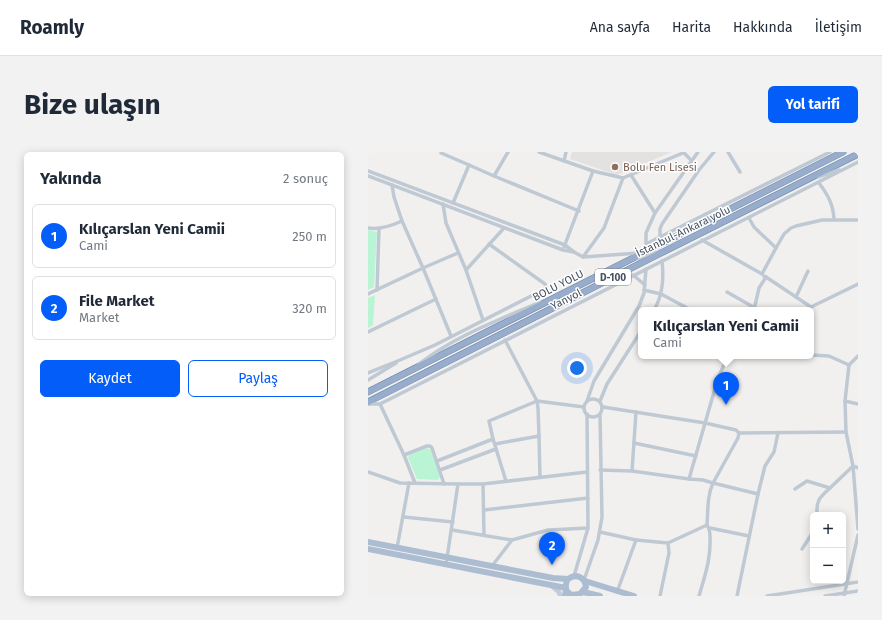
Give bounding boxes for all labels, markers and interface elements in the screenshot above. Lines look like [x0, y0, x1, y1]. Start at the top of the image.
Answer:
text: Roamly [20, 16, 84, 39]
text: Ana sayfa [590, 19, 650, 36]
text: Harita [672, 19, 711, 36]
text: Hakkında [733, 19, 793, 36]
text: İletişim [815, 19, 862, 36]
button: Yol tarifi [768, 86, 858, 123]
text: Bize ulaşın [24, 88, 161, 121]
place label: Bolu Fen Lisesi [623, 161, 697, 174]
marker: Bolu Fen Lisesi [610, 162, 620, 172]
text: Yakında [40, 168, 101, 189]
text: 2 sonuç [283, 171, 328, 186]
street label: İstanbul-Ankara yolu [633, 202, 733, 260]
text: Kılıçarslan Yeni Camii [79, 220, 225, 238]
text: 1 [51, 229, 57, 244]
text: 250 m [292, 229, 327, 244]
text: Cami [79, 238, 108, 253]
street label: BOLU YOLU [531, 267, 586, 304]
road number: D-100 [595, 269, 631, 285]
street label: Yanyol [549, 286, 584, 313]
text: File Market [79, 292, 155, 310]
text: 2 [51, 301, 57, 316]
text: 320 m [292, 301, 327, 316]
popup [638, 307, 814, 359]
text: Market [79, 310, 120, 325]
text: Kılıçarslan Yeni Camii [653, 317, 799, 335]
text: Cami [653, 335, 682, 350]
your location [567, 358, 587, 378]
button: Kaydet [40, 360, 180, 397]
button: Paylaş [188, 360, 328, 397]
pin: 1 [713, 372, 739, 405]
map controls [810, 512, 846, 584]
button: + [810, 512, 846, 548]
pin: 2 [539, 532, 565, 565]
button: − [810, 548, 846, 584]

